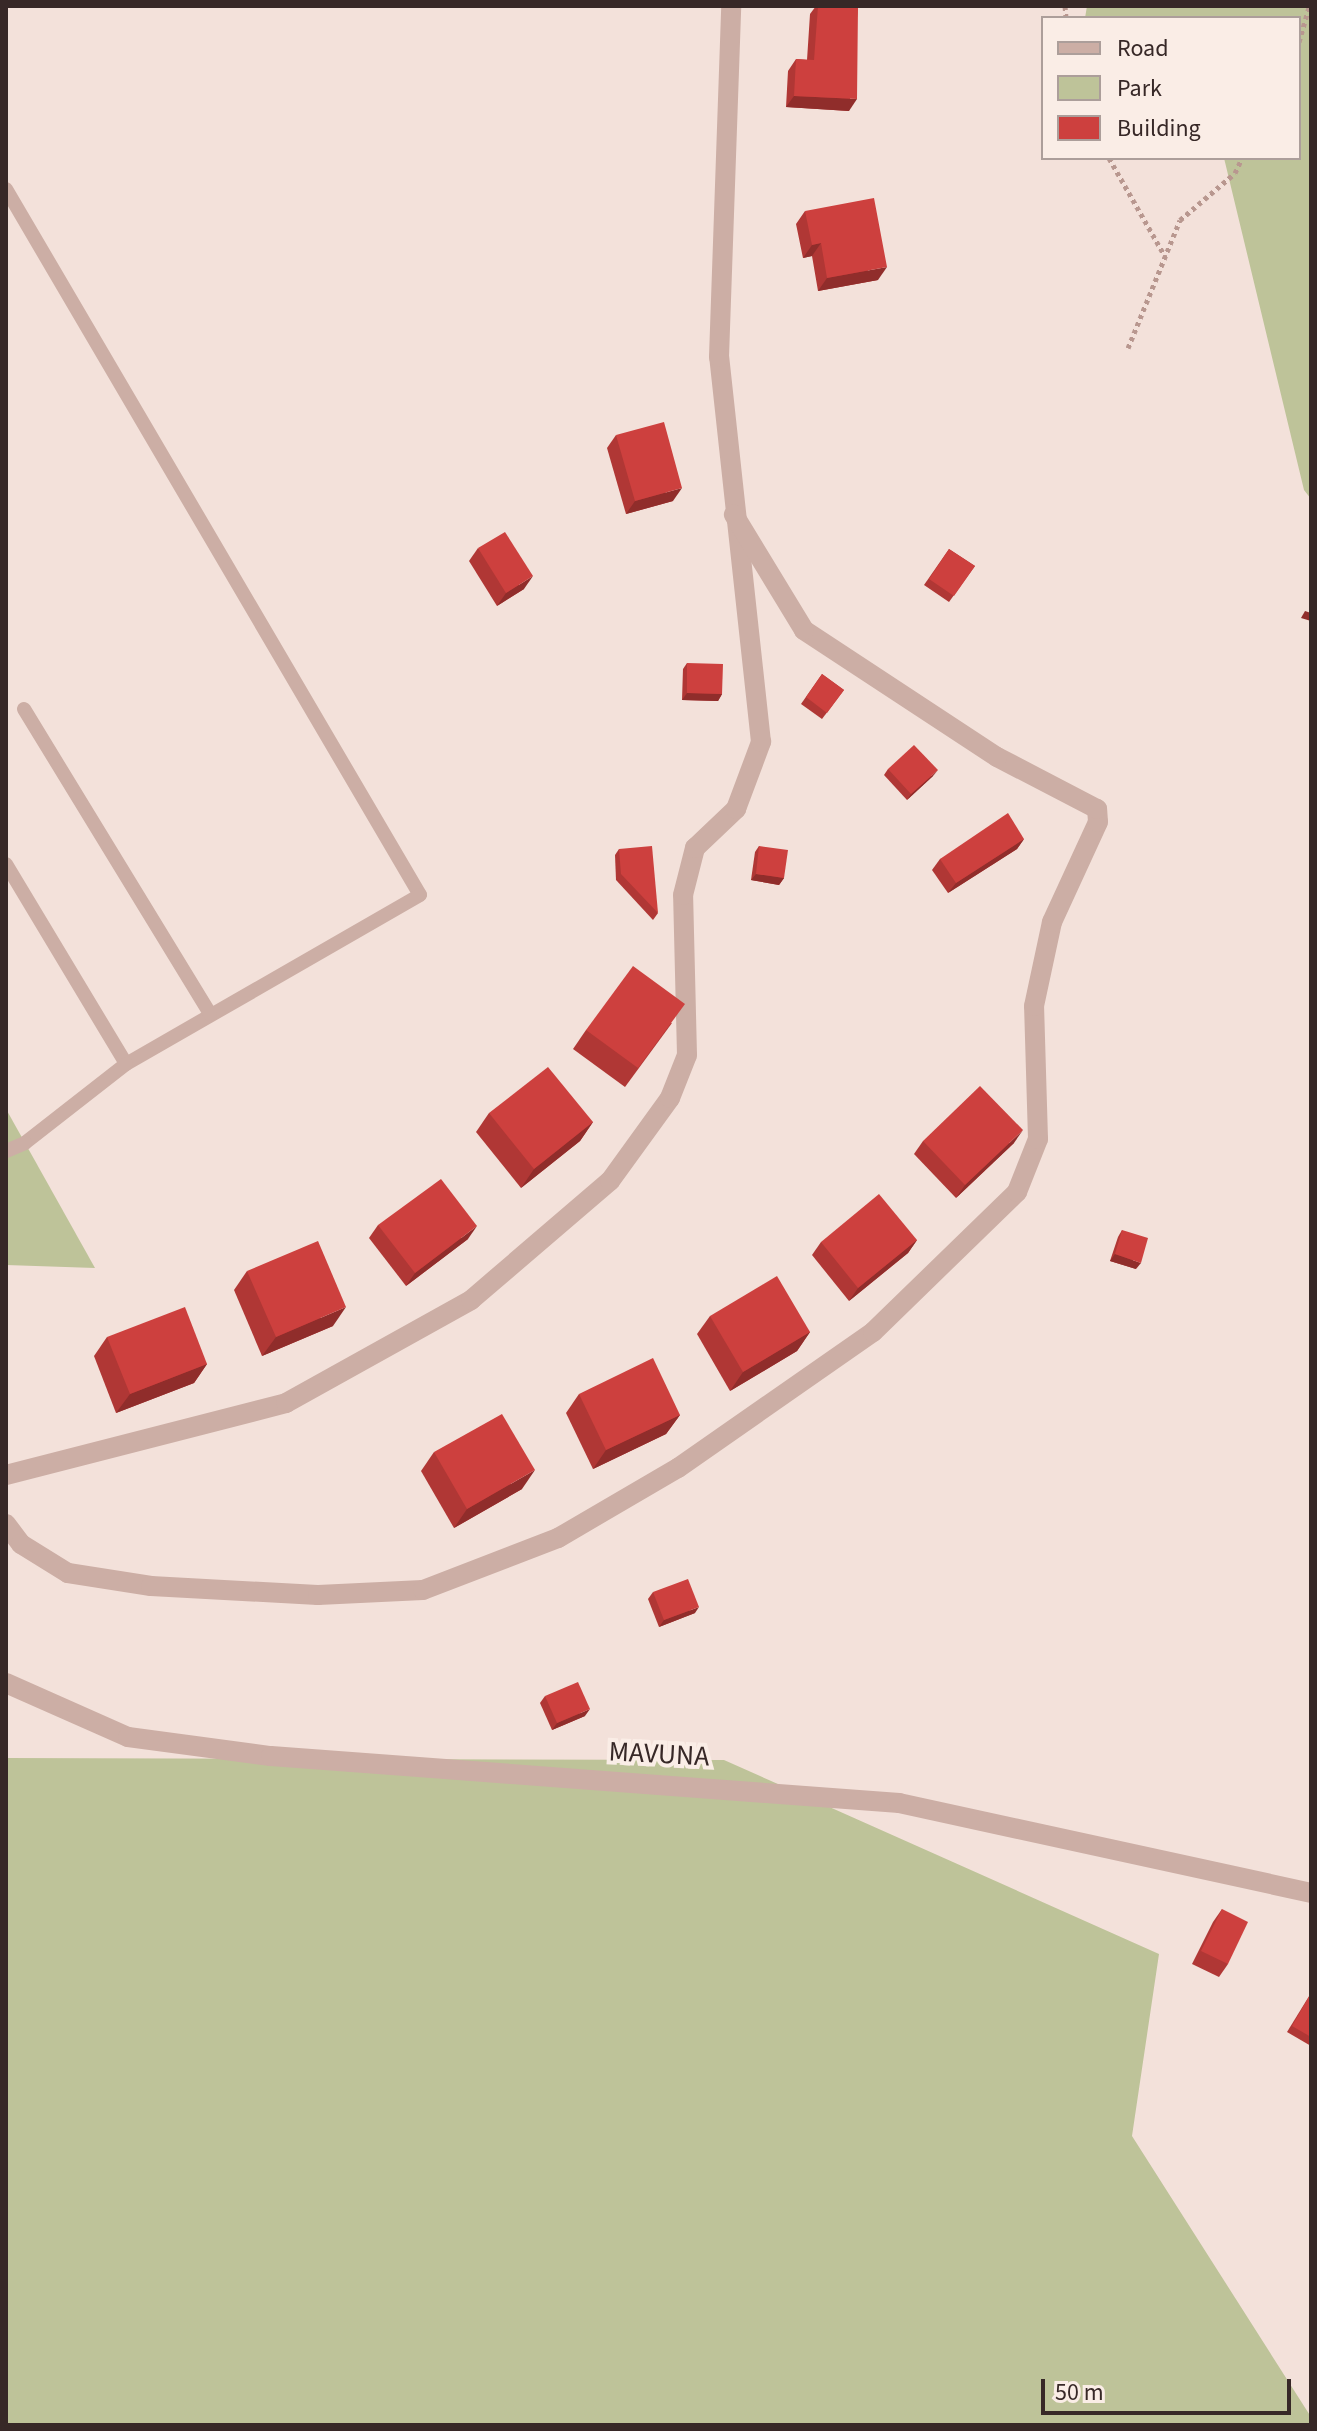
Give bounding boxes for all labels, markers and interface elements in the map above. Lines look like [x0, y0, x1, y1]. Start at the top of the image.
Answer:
legend [1041, 16, 1301, 160]
text: Road [1117, 31, 1169, 66]
text: Park [1117, 71, 1162, 106]
text: Building [1117, 111, 1201, 146]
street label: MAVUNA [608, 1735, 710, 1773]
scale bar [1045, 2363, 1295, 2413]
text: 50 m [1055, 2375, 1104, 2410]

